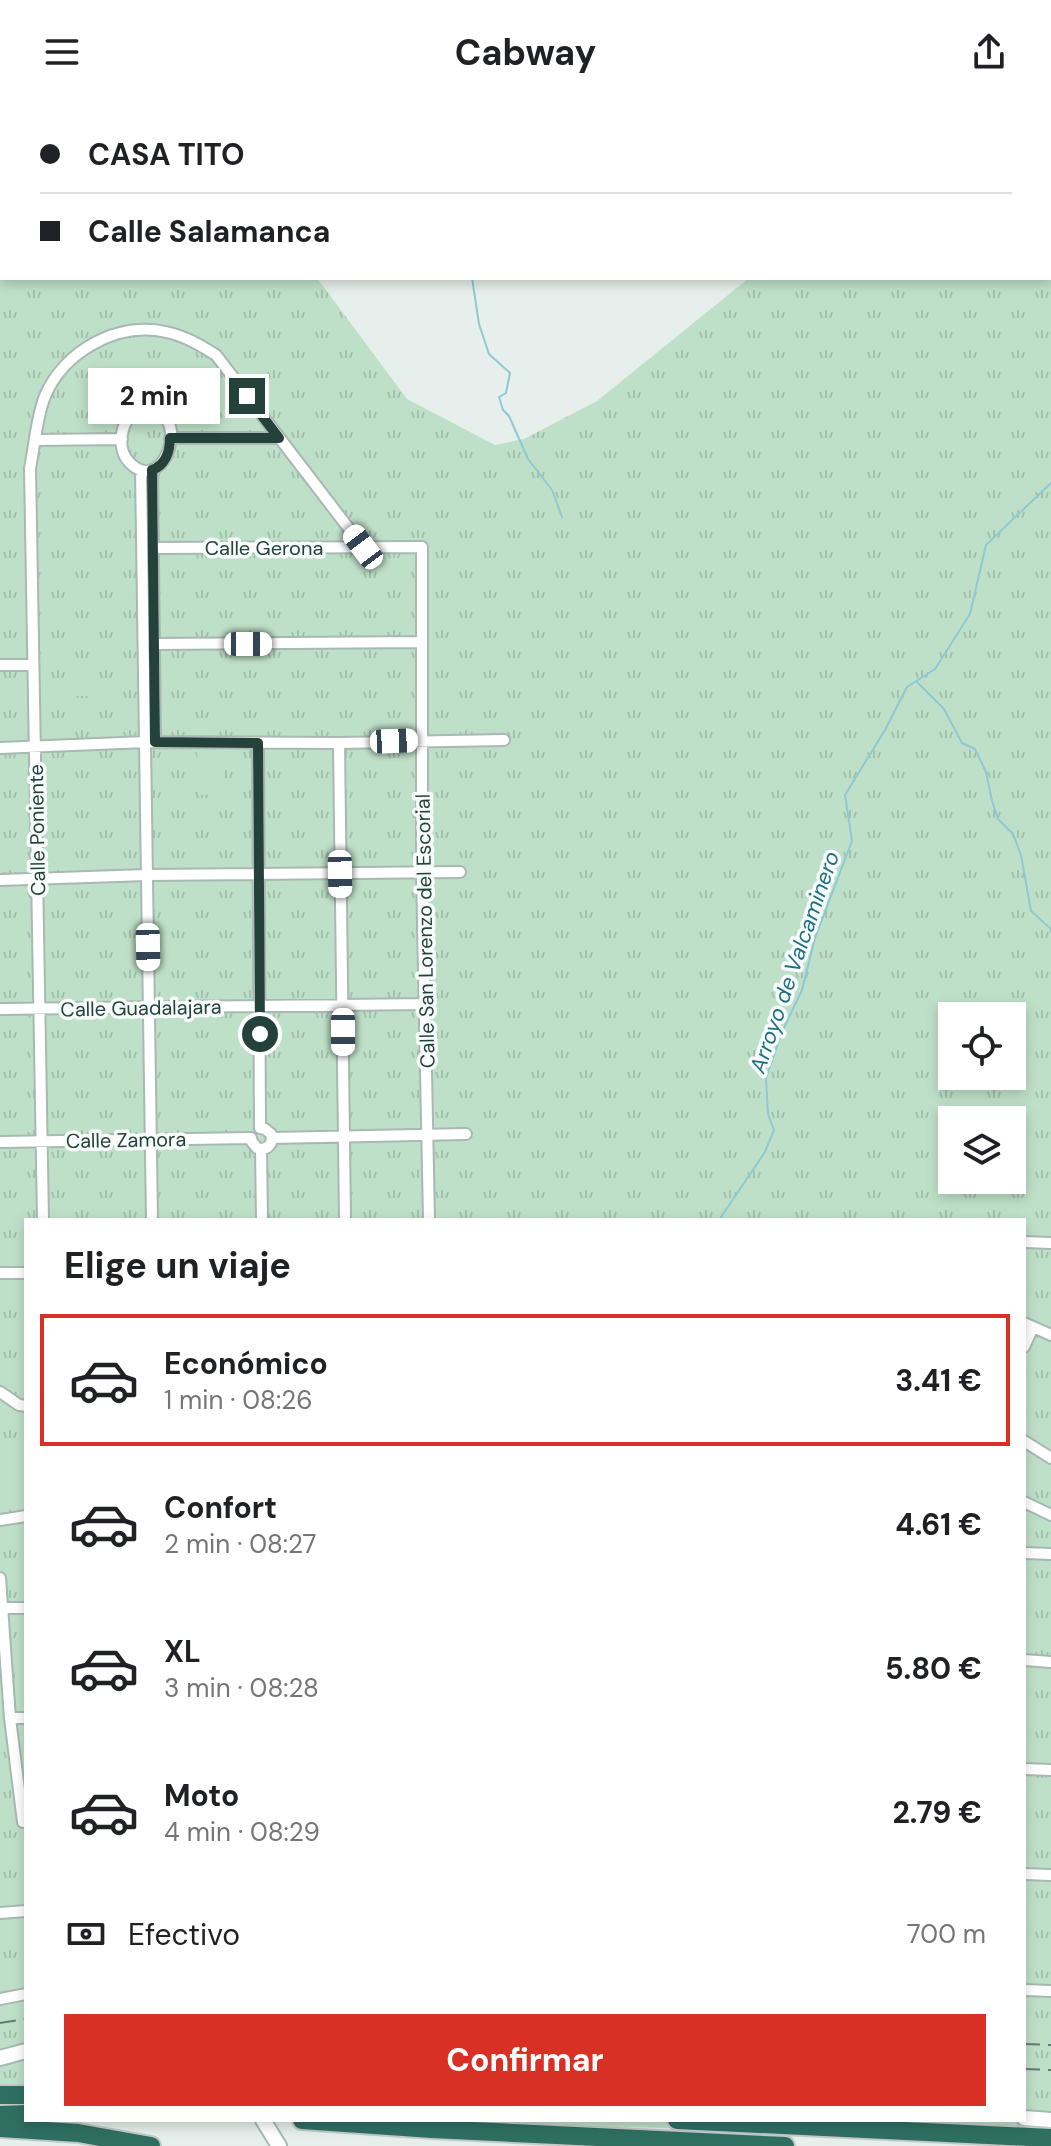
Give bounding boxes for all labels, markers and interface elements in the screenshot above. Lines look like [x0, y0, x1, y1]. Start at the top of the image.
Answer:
text: Cabway [455, 29, 596, 76]
icon: menu [40, 30, 84, 74]
icon: share [967, 30, 1011, 74]
text: CASA TITO [88, 135, 244, 174]
text: Calle Salamanca [88, 212, 330, 251]
callout: 2 min [87, 368, 219, 424]
route end [229, 378, 265, 414]
text: 2 min [120, 379, 188, 413]
car [339, 521, 387, 573]
street label: Calle Gerona [205, 535, 323, 561]
car [224, 632, 272, 656]
car [370, 728, 418, 754]
street label: Calle Poniente [23, 764, 51, 896]
street label: Calle San Lorenzo del Escorial [410, 794, 440, 1068]
water label: Arroyo de Valcaminero [743, 847, 846, 1078]
car [328, 850, 352, 898]
car [136, 923, 160, 971]
street label: Calle Guadalajara [60, 994, 222, 1022]
map controls [938, 1002, 1026, 1194]
button: locate [938, 1002, 1026, 1090]
car [331, 1008, 355, 1056]
route start [242, 1016, 278, 1052]
button: layers [938, 1106, 1026, 1194]
street label: Calle Zamora [66, 1126, 186, 1154]
text: Elige un viaje [64, 1242, 291, 1289]
icon: car [68, 1344, 140, 1416]
text: Económico [164, 1344, 328, 1383]
text: 3.41 € [895, 1361, 982, 1400]
text: 1 min · 08:26 [164, 1383, 313, 1417]
icon: car [68, 1488, 140, 1560]
text: Confort [164, 1488, 277, 1527]
text: 4.61 € [895, 1505, 982, 1544]
text: 2 min · 08:27 [164, 1527, 316, 1561]
icon: car [68, 1632, 140, 1704]
text: XL [164, 1632, 201, 1671]
text: 5.80 € [885, 1649, 982, 1688]
text: 3 min · 08:28 [164, 1671, 319, 1705]
icon: car [68, 1776, 140, 1848]
text: Moto [164, 1776, 239, 1815]
text: 2.79 € [892, 1793, 982, 1832]
text: 4 min · 08:29 [164, 1815, 320, 1849]
icon: cash [64, 1912, 108, 1956]
text: Efectivo [128, 1915, 240, 1954]
text: 700 m [907, 1917, 986, 1951]
button: Confirmar [64, 2014, 986, 2106]

